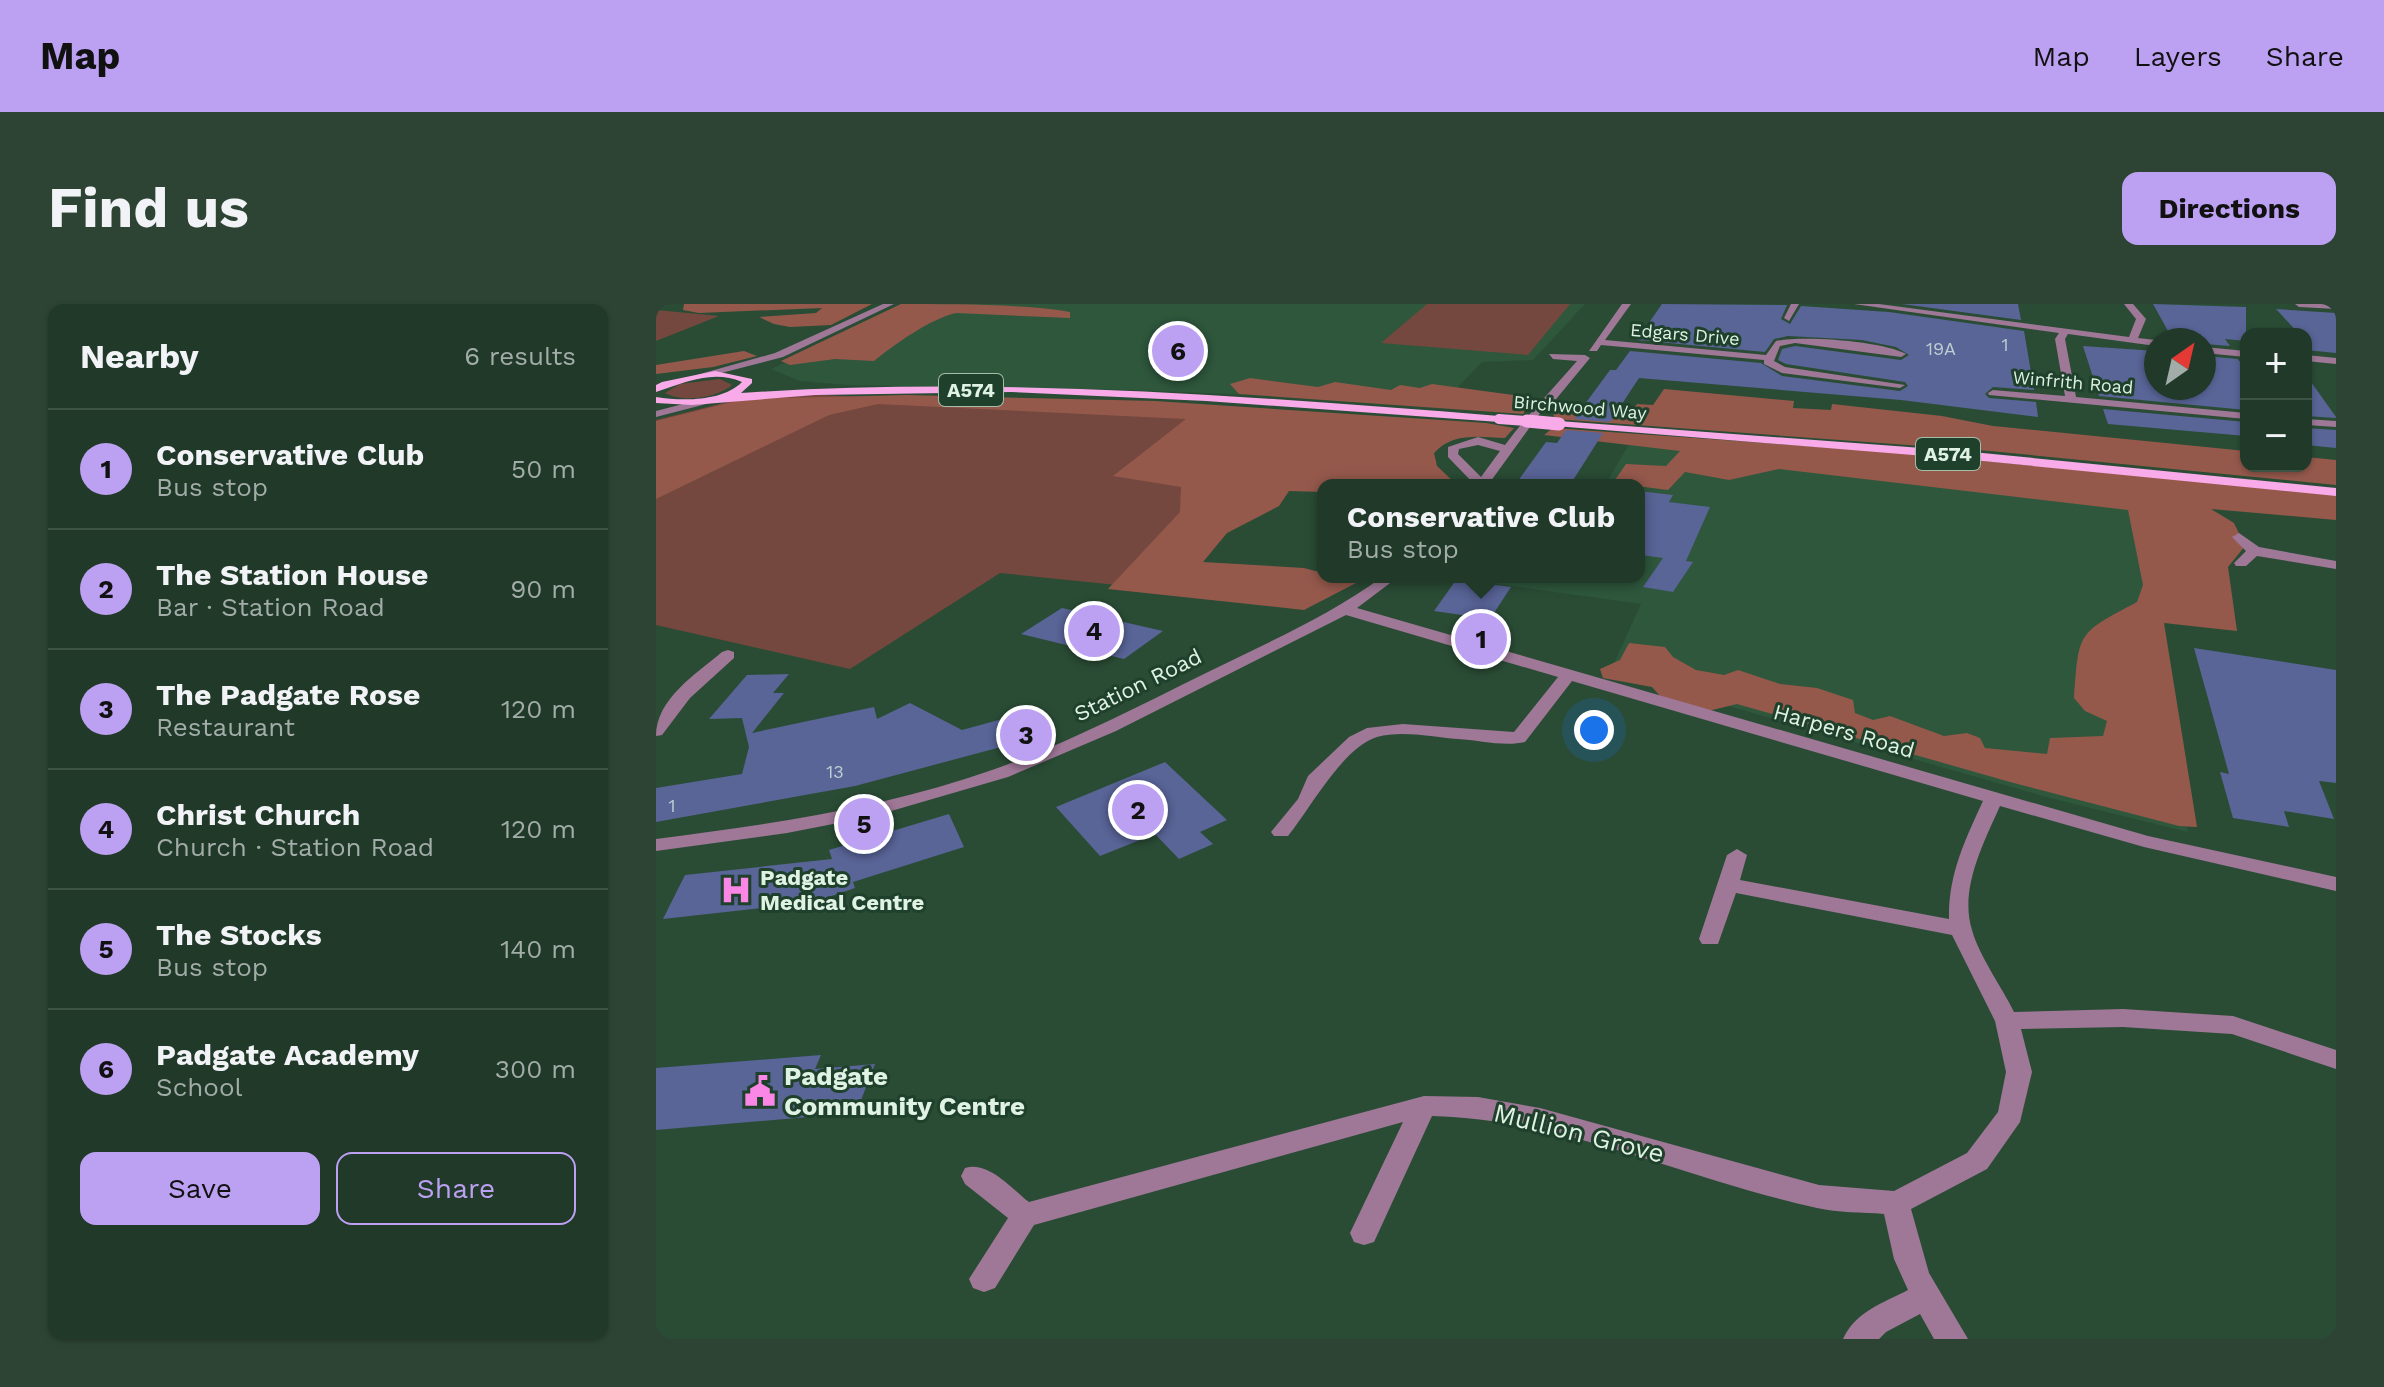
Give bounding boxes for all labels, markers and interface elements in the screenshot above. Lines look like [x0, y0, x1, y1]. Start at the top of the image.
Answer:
text: Map [40, 34, 120, 78]
text: Map [2033, 40, 2090, 73]
text: Layers [2134, 40, 2222, 73]
text: Share [2266, 40, 2344, 73]
button: Directions [2122, 172, 2336, 245]
text: Find us [48, 175, 249, 241]
street label: Edgars Drive [1630, 319, 1740, 349]
pin: 6 [1152, 321, 1204, 381]
north arrow [2144, 328, 2216, 400]
map controls [2240, 328, 2312, 472]
button: + [2240, 328, 2312, 400]
house number: 1 [2001, 334, 2009, 355]
text: Nearby [80, 336, 199, 376]
house number: 19A [1926, 338, 1956, 359]
text: 6 results [464, 341, 576, 371]
street label: Winfrith Road [2012, 366, 2134, 398]
road number: A574 [939, 374, 1003, 406]
street label: Birchwood Way [1513, 391, 1648, 423]
button: − [2240, 400, 2312, 472]
text: Conservative Club [156, 437, 424, 472]
road number: A574 [1916, 438, 1980, 470]
text: 1 [100, 454, 112, 484]
text: 50 m [511, 454, 576, 484]
text: Bus stop [156, 472, 268, 502]
popup [1317, 479, 1645, 583]
text: Conservative Club [1347, 499, 1615, 534]
text: Bus stop [1347, 534, 1459, 564]
text: The Station House [156, 557, 428, 592]
text: 2 [98, 574, 114, 604]
text: 90 m [510, 574, 576, 604]
text: Bar · Station Road [156, 592, 385, 622]
pin: 4 [1068, 601, 1120, 661]
pin: 1 [1455, 609, 1507, 669]
street label: Station Road [1070, 643, 1206, 727]
text: The Padgate Rose [156, 677, 420, 712]
text: 3 [98, 694, 114, 724]
text: 120 m [501, 694, 576, 724]
street label: Harpers Road [1771, 699, 1917, 763]
pin: 3 [1000, 705, 1052, 765]
your location [1574, 710, 1614, 750]
text: Restaurant [156, 712, 295, 742]
house number: 13 [826, 761, 844, 782]
pin: 2 [1112, 780, 1164, 840]
pin: 5 [838, 794, 890, 854]
house number: 1 [668, 795, 676, 816]
text: Christ Church [156, 797, 360, 832]
text: 4 [98, 814, 114, 844]
text: 120 m [501, 814, 576, 844]
text: Church · Station Road [156, 832, 434, 862]
place label: Padgate Medical Centre [760, 865, 924, 915]
hospital icon: Padgate Medical Centre [719, 873, 753, 907]
text: The Stocks [156, 917, 322, 952]
text: 5 [98, 934, 114, 964]
text: 140 m [500, 934, 576, 964]
text: Bus stop [156, 952, 268, 982]
text: Padgate Academy [156, 1037, 419, 1072]
text: 6 [98, 1054, 114, 1084]
text: 300 m [495, 1054, 576, 1084]
place label: Padgate Community Centre [784, 1061, 1025, 1121]
text: School [156, 1072, 242, 1102]
public building icon: Padgate Community Centre [743, 1074, 777, 1108]
street label: Mullion Grove [1491, 1097, 1667, 1169]
button: Save [80, 1152, 320, 1225]
button: Share [336, 1152, 576, 1225]

